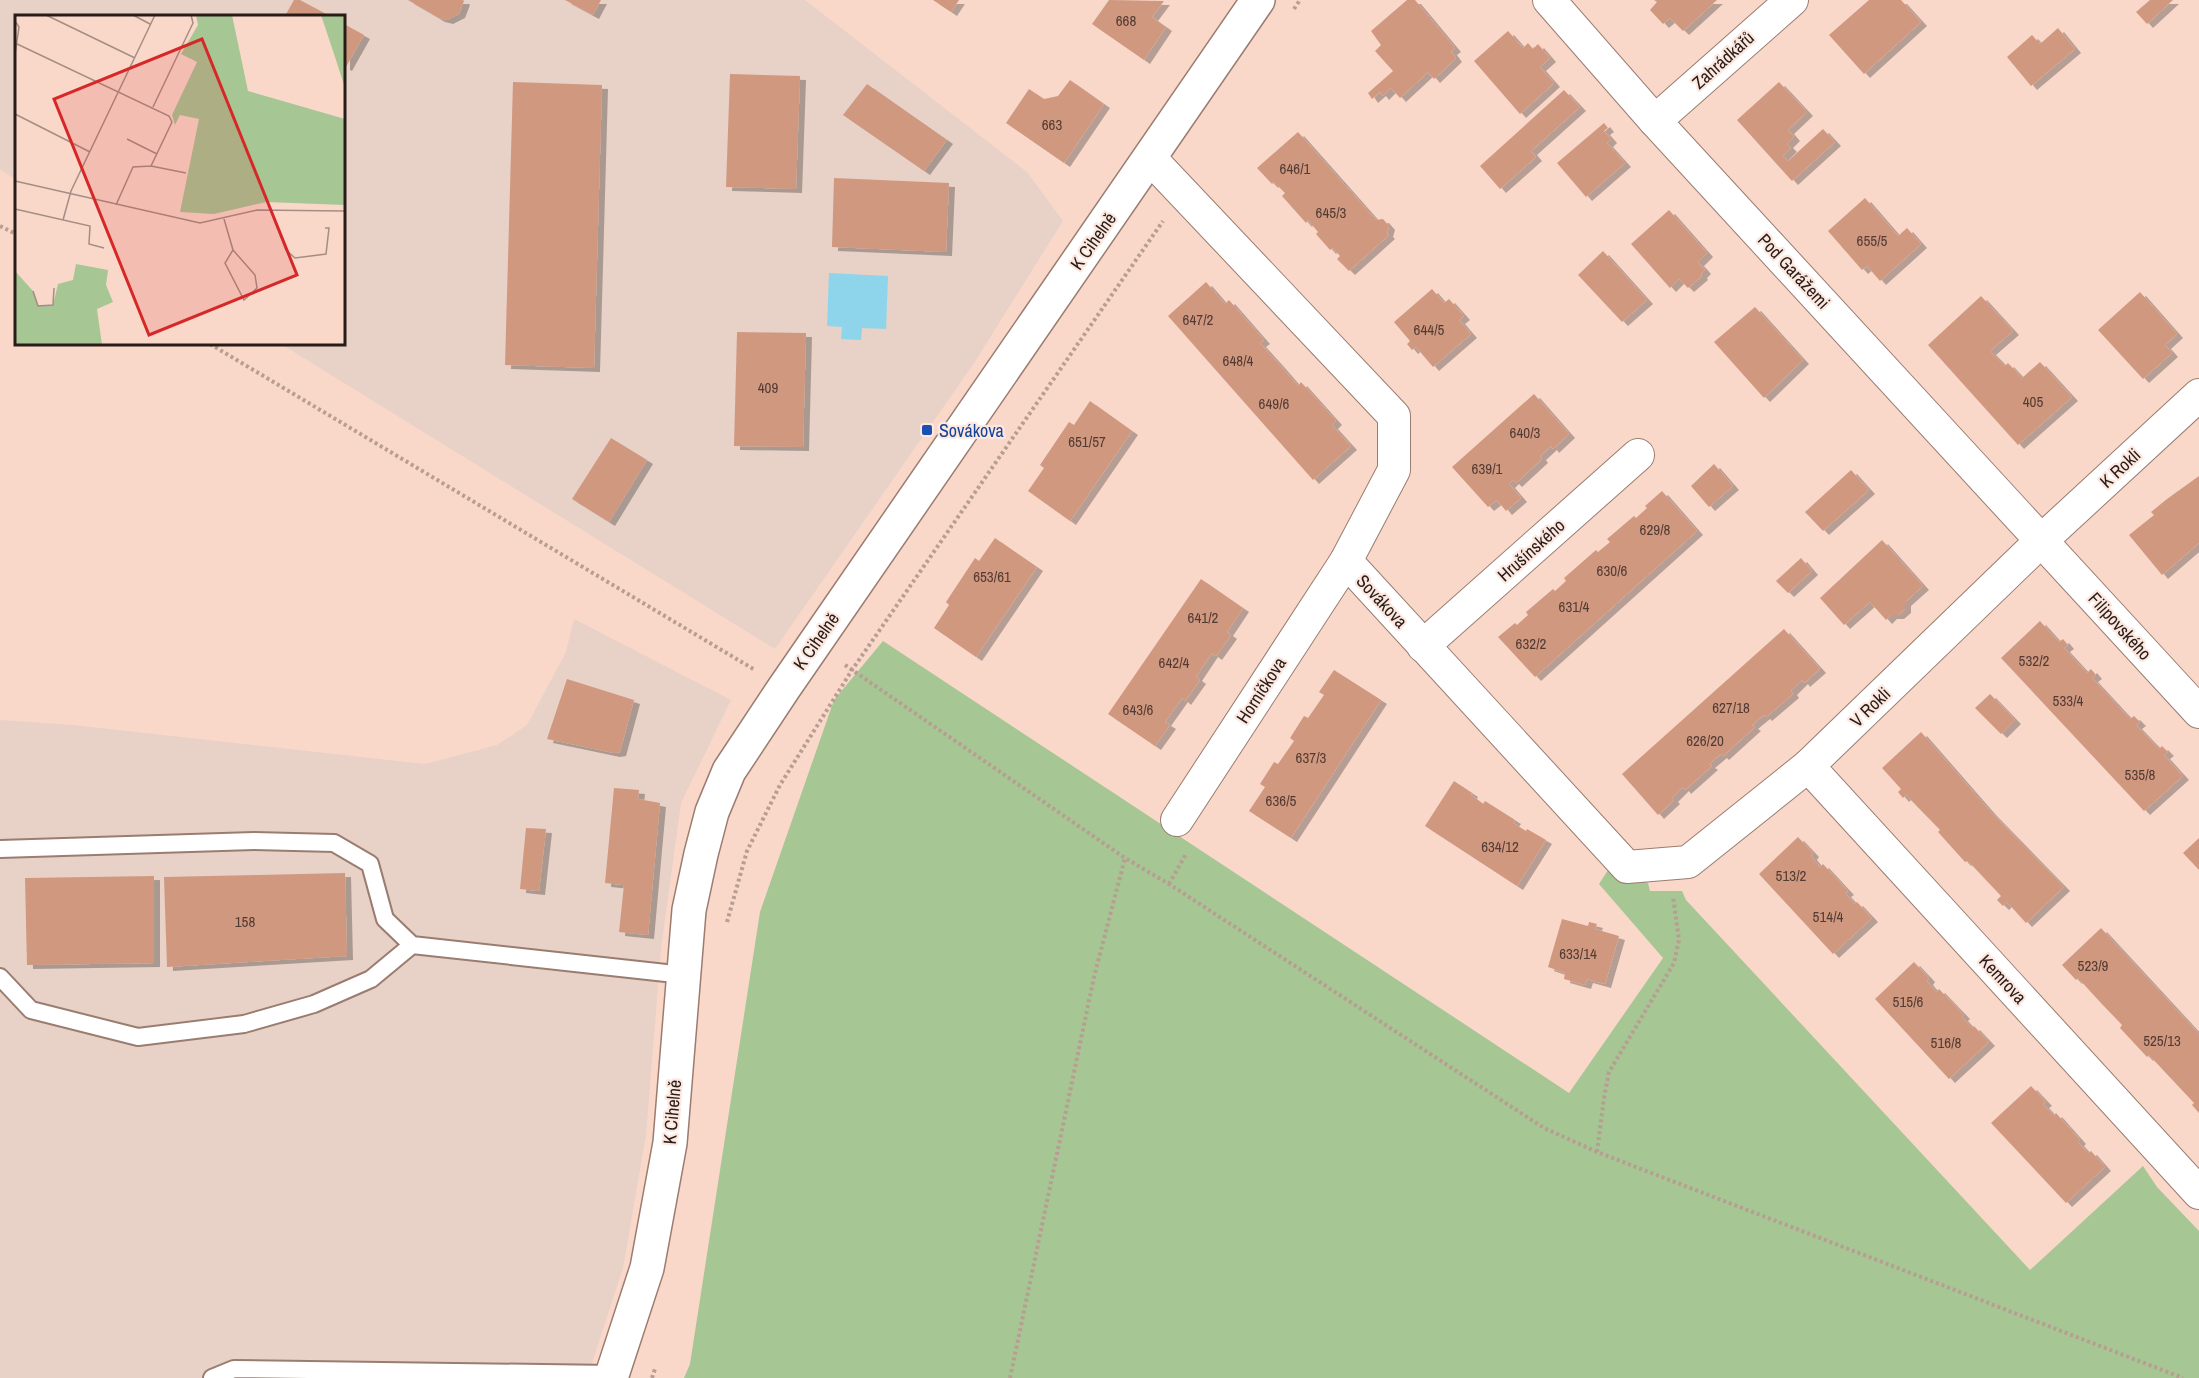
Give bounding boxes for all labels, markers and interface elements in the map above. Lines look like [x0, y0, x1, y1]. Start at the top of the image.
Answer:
house number: 668 [1116, 10, 1136, 31]
inset map [15, 15, 345, 345]
street label: Zahrádkářů [1687, 25, 1759, 95]
house number: 663 [1042, 114, 1062, 135]
house number: 646/1 [1280, 158, 1311, 179]
house number: 645/3 [1316, 202, 1347, 223]
street label: K Cihelně [1064, 207, 1122, 275]
street label: Pod Garážemi [1752, 228, 1836, 314]
house number: 655/5 [1857, 230, 1888, 251]
house number: 647/2 [1183, 309, 1214, 330]
house number: 644/5 [1414, 319, 1445, 340]
house number: 648/4 [1223, 350, 1254, 371]
house number: 409 [758, 377, 778, 398]
house number: 405 [2023, 391, 2043, 412]
house number: 649/6 [1259, 393, 1290, 414]
place label: Sovákova [939, 418, 1004, 443]
house number: 640/3 [1510, 422, 1541, 443]
marker: Sovákova [920, 423, 934, 437]
house number: 651/57 [1068, 431, 1106, 452]
street label: K Rokli [2094, 443, 2146, 493]
house number: 639/1 [1472, 458, 1503, 479]
street label: Hrušínského [1492, 513, 1570, 587]
house number: 629/8 [1640, 519, 1671, 540]
house number: 630/6 [1597, 560, 1628, 581]
house number: 653/61 [973, 566, 1011, 587]
street label: Sovákova [1351, 569, 1413, 633]
street label: Filipovského [2083, 587, 2157, 665]
house number: 631/4 [1559, 596, 1590, 617]
street label: K Cihelně [787, 607, 845, 675]
house number: 641/2 [1188, 607, 1219, 628]
house number: 632/2 [1516, 633, 1547, 654]
house number: 532/2 [2019, 650, 2050, 671]
house number: 642/4 [1159, 652, 1190, 673]
street label: Horníčkova [1230, 652, 1292, 728]
street label: V Rokli [1844, 681, 1896, 733]
house number: 533/4 [2053, 690, 2084, 711]
house number: 627/18 [1712, 697, 1750, 718]
house number: 643/6 [1123, 699, 1154, 720]
house number: 626/20 [1686, 730, 1724, 751]
house number: 637/3 [1296, 747, 1327, 768]
house number: 535/8 [2125, 764, 2156, 785]
house number: 636/5 [1266, 790, 1297, 811]
house number: 634/12 [1481, 836, 1519, 857]
house number: 513/2 [1776, 865, 1807, 886]
house number: 514/4 [1813, 906, 1844, 927]
house number: 158 [235, 911, 255, 932]
house number: 633/14 [1559, 943, 1597, 964]
street label: Kemrova [1974, 949, 2032, 1009]
house number: 523/9 [2078, 955, 2109, 976]
house number: 515/6 [1893, 991, 1924, 1012]
house number: 525/13 [2143, 1030, 2181, 1051]
house number: 516/8 [1931, 1032, 1962, 1053]
street label: K Cihelně [657, 1079, 687, 1145]

